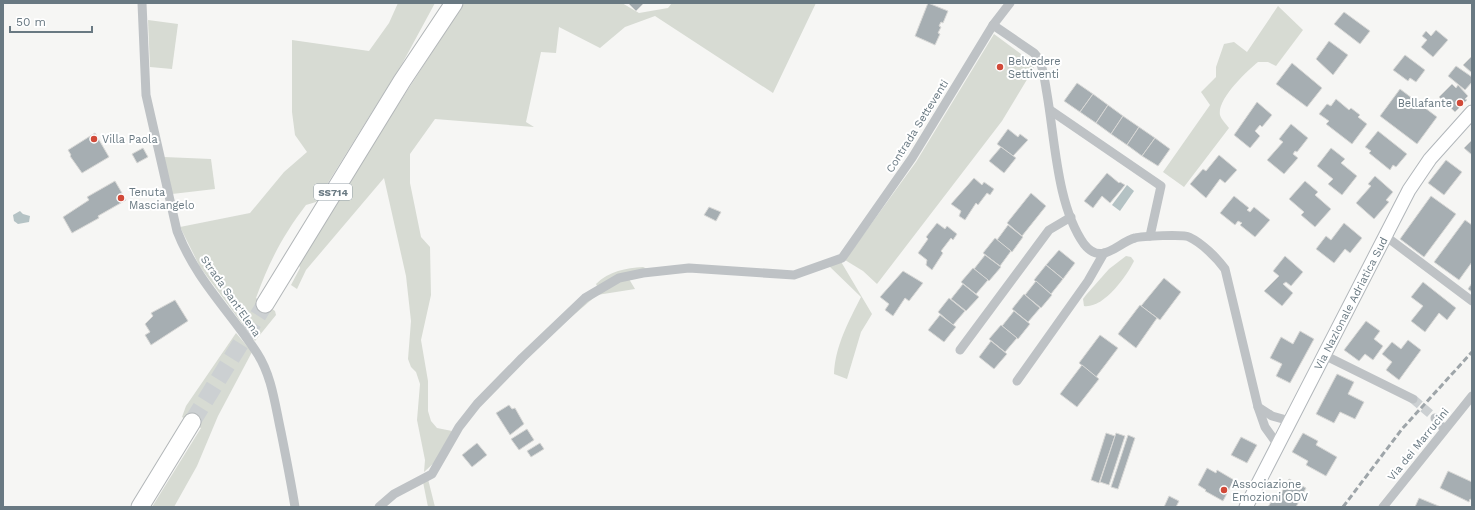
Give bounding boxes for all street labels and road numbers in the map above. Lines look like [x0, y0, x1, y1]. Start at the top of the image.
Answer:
street label: Contrada Setteventi [884, 77, 951, 175]
road number: SS714 [314, 184, 352, 200]
street label: Via Nazionale Adriatica Sud [1312, 235, 1391, 372]
street label: Strada Sant'Elena [198, 253, 263, 339]
street label: Via dei Marrucini [1385, 405, 1452, 483]

